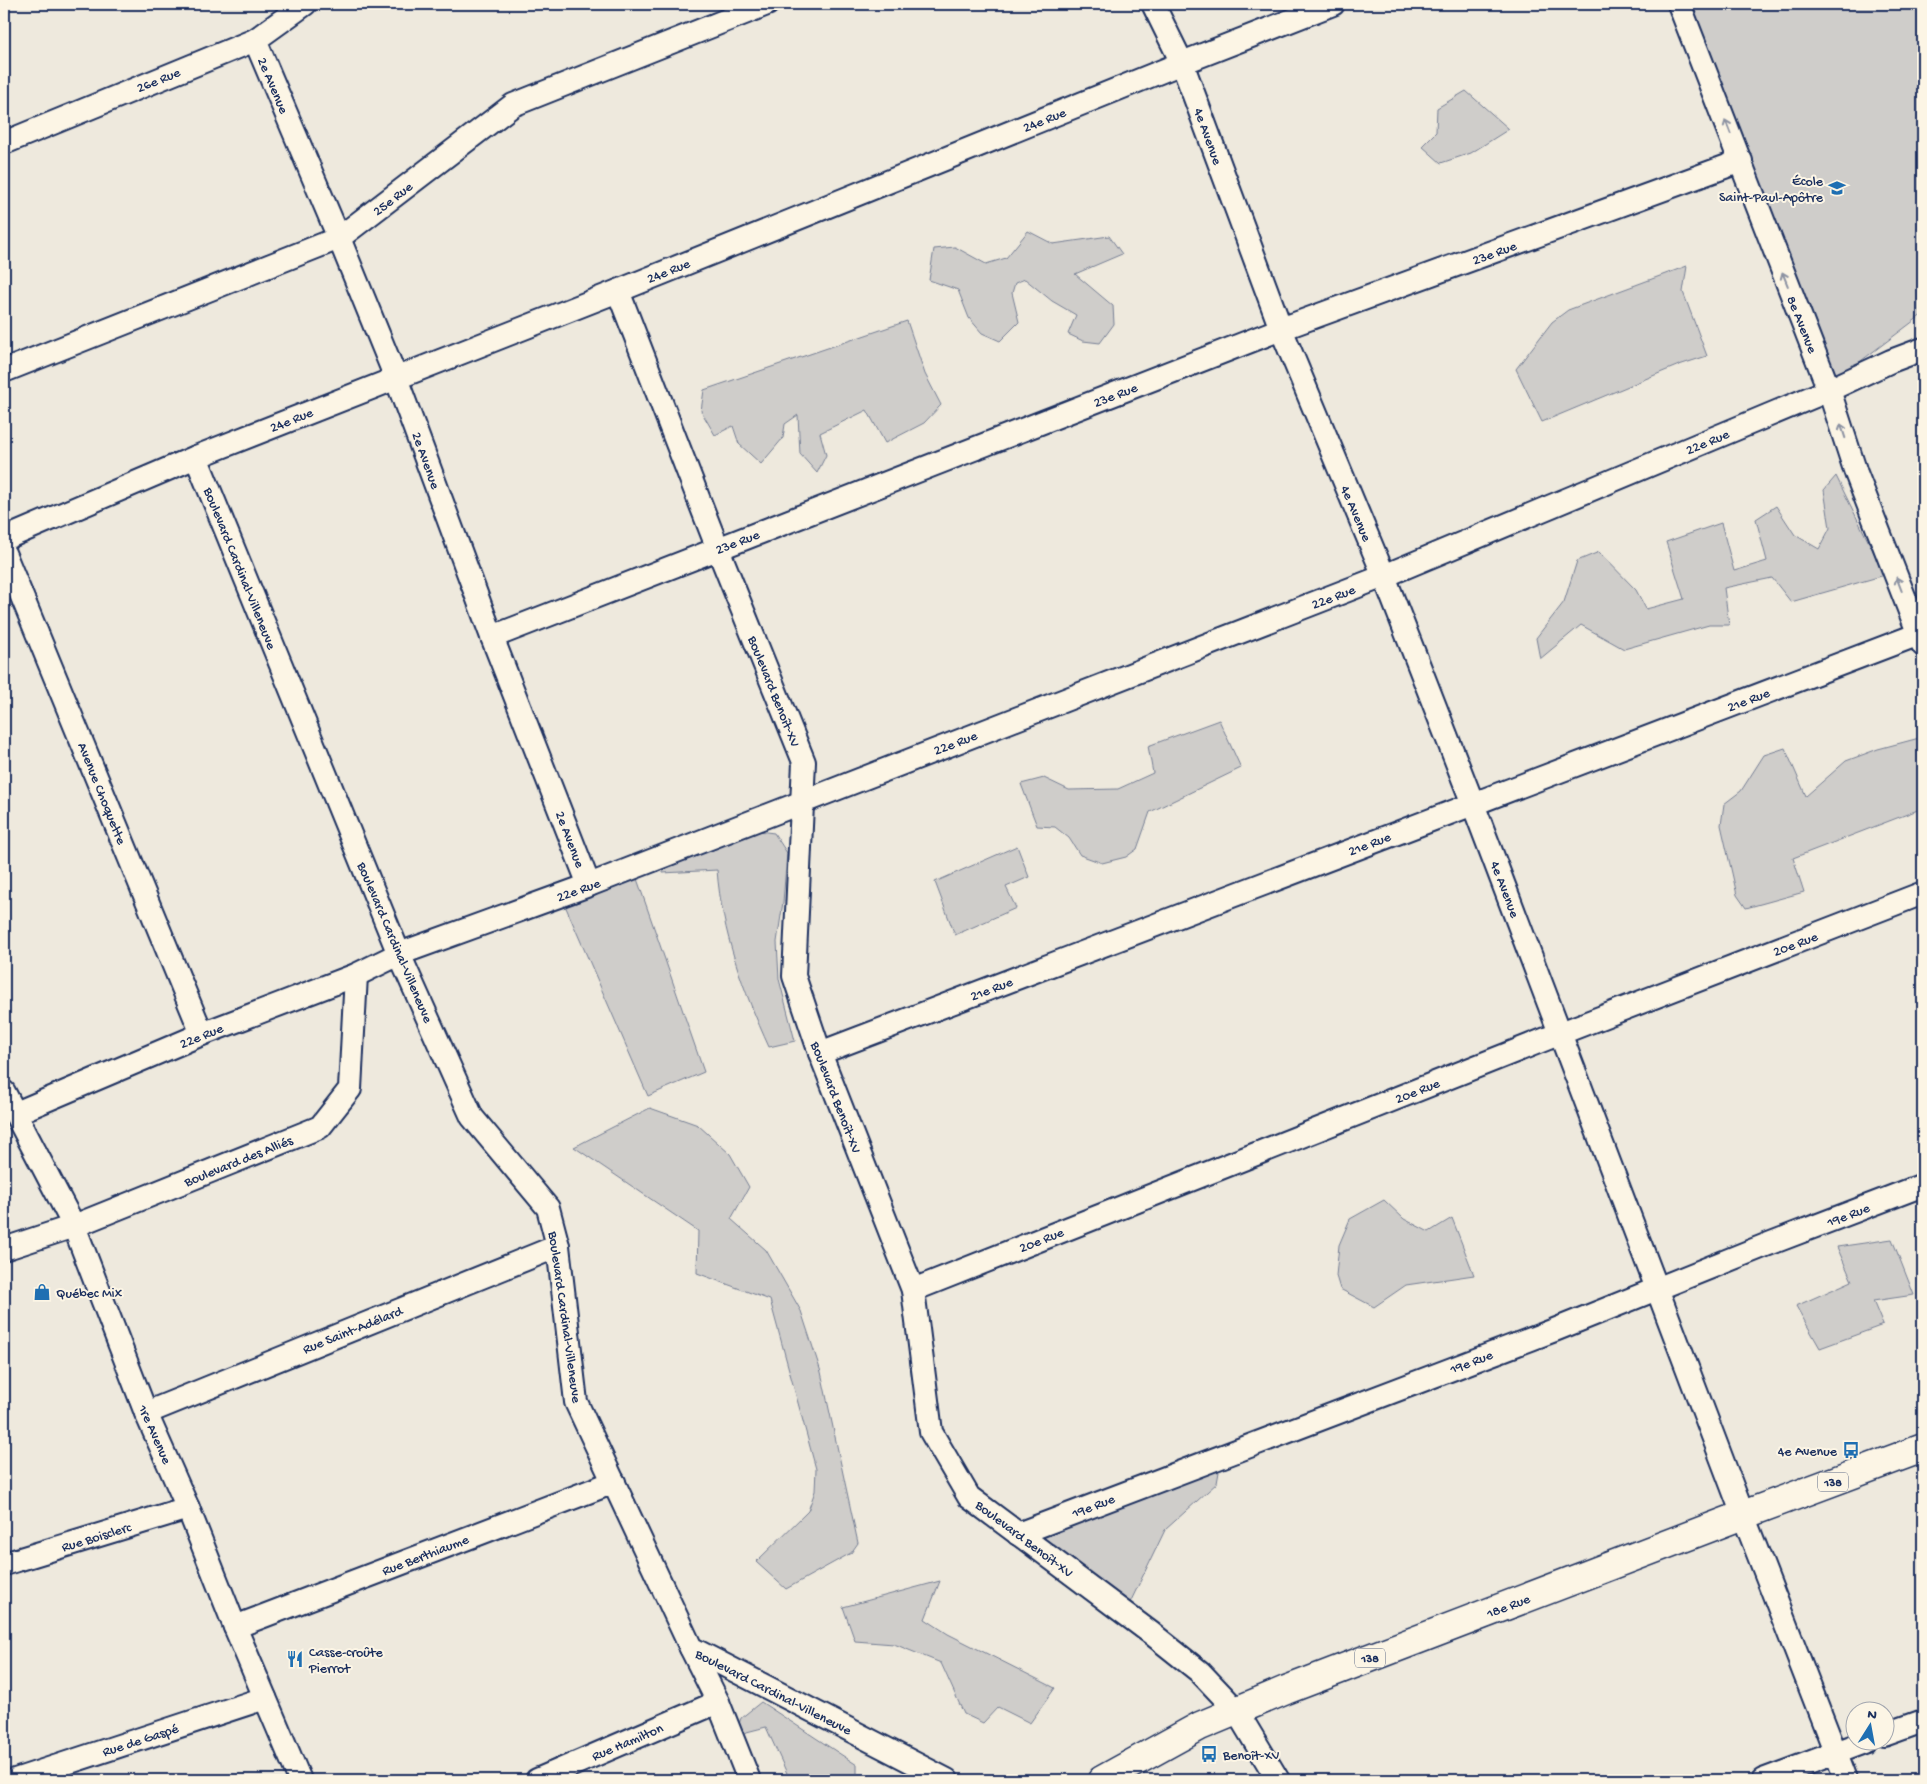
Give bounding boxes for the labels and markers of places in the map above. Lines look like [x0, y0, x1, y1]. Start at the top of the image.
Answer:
place label: École Saint-Paul-Apôtre [1719, 174, 1824, 207]
school or university icon: École Saint-Paul-Apôtre [1827, 178, 1847, 198]
shop icon: Québec Mix [32, 1282, 52, 1302]
place label: Québec Mix [56, 1286, 123, 1303]
bus stop icon: 4e Avenue [1841, 1440, 1861, 1460]
place label: 4e Avenue [1778, 1444, 1838, 1461]
place label: Casse-croûte Pierrot [308, 1645, 384, 1678]
restaurant icon: Casse-croûte Pierrot [285, 1649, 305, 1669]
bus stop icon: Benoît-XV [1199, 1744, 1219, 1764]
place label: Benoît-XV [1222, 1748, 1280, 1765]

